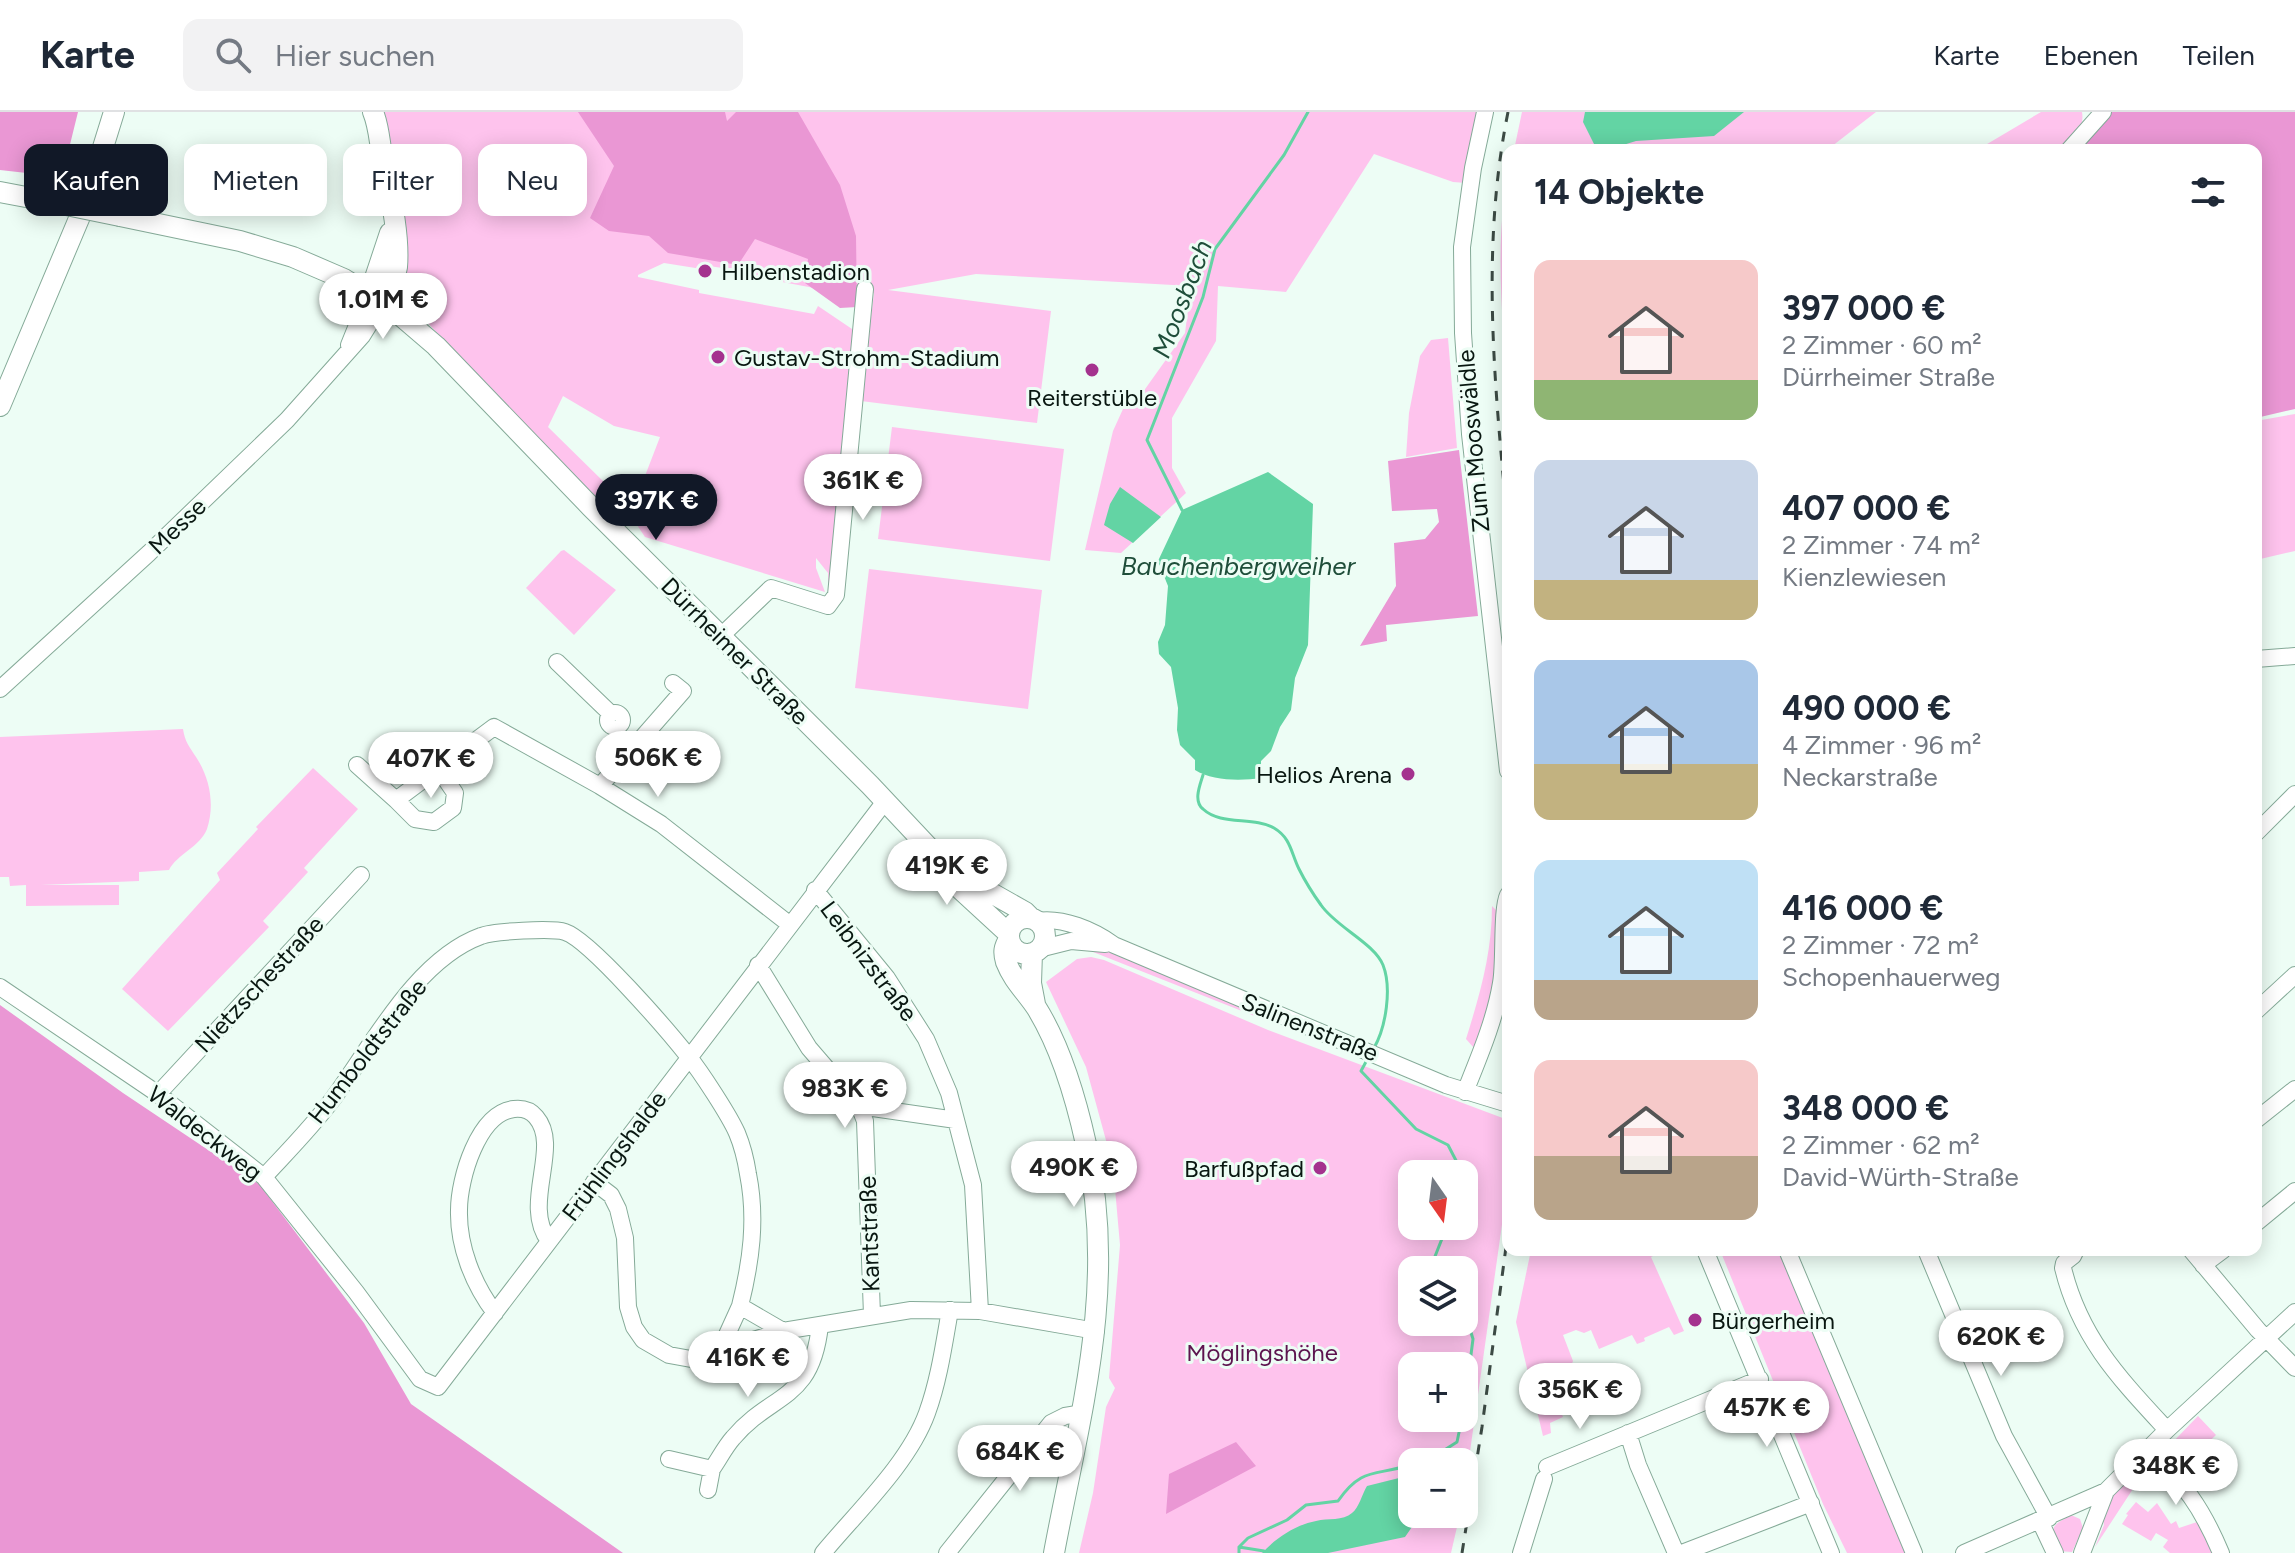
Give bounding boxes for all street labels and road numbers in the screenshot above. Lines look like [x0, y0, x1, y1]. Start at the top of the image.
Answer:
street label: Zum Mooswäldle [1451, 348, 1495, 534]
street label: Messe [142, 492, 212, 560]
street label: Dürrheimer Straße [655, 571, 815, 731]
street label: Leibnizstraße [814, 895, 924, 1027]
street label: Nietzschestraße [188, 910, 330, 1058]
street label: Humboldtstraße [302, 973, 432, 1129]
street label: Salinenstraße [1237, 986, 1383, 1068]
street label: Waldeckweg [142, 1079, 268, 1187]
street label: Frühlingshalde [556, 1085, 672, 1227]
street label: Kantstraße [852, 1175, 886, 1293]

